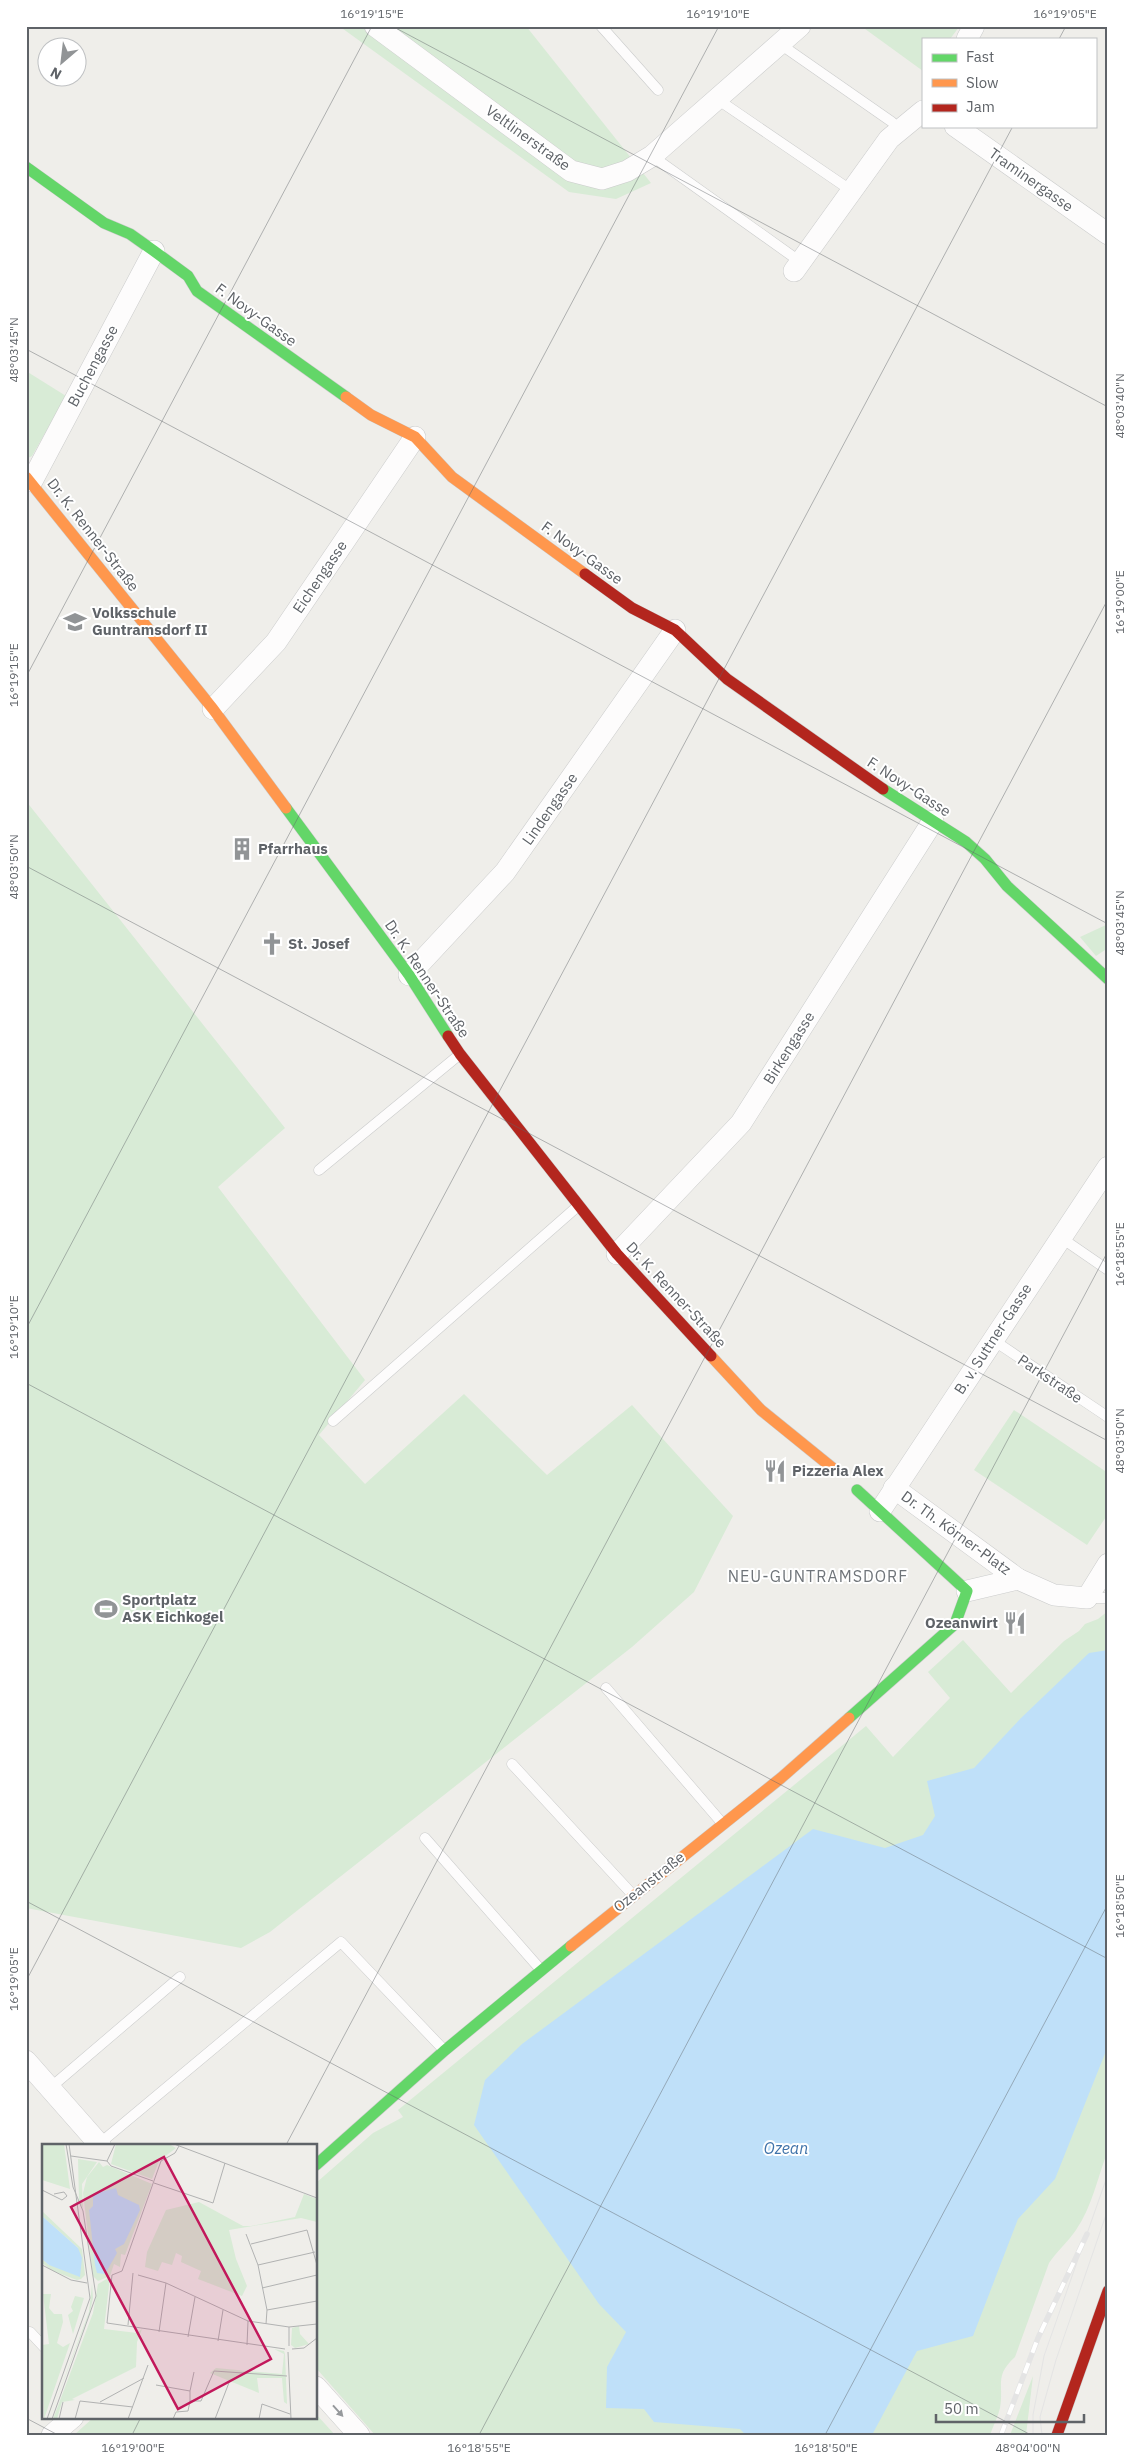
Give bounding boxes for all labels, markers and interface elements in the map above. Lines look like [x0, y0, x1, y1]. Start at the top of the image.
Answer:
text: 16°19'15"E [340, 6, 404, 21]
text: 16°19'10"E [686, 6, 750, 21]
text: 16°19'05"E [1033, 6, 1097, 21]
north arrow [38, 38, 88, 88]
legend [922, 38, 1096, 128]
text: Fast [966, 47, 994, 66]
text: N [47, 63, 65, 84]
text: Slow [966, 73, 999, 92]
text: Jam [966, 97, 995, 116]
street label: Veltlinerstraße [482, 101, 574, 175]
street label: Traminergasse [985, 143, 1077, 216]
street label: F. Novy-Gasse [212, 279, 301, 350]
text: 48°03'45"N [6, 317, 21, 383]
street label: Buchengasse [63, 322, 122, 410]
text: 48°03'40"N [1112, 373, 1127, 439]
street label: Dr. K. Renner-Straße [43, 474, 143, 595]
street label: F. Novy-Gasse [538, 517, 627, 588]
street label: Eichengasse [288, 537, 351, 617]
text: 16°19'00"E [1112, 570, 1127, 634]
place label: Volksschule Guntramsdorf II [92, 603, 207, 639]
school or university icon: Volksschule Guntramsdorf II [62, 609, 88, 635]
text: 16°19'15"E [6, 643, 21, 707]
street label: F. Novy-Gasse [864, 753, 955, 821]
street label: Lindengasse [518, 769, 581, 849]
text: 48°03'50"N [6, 834, 21, 900]
building icon: Pfarrhaus [229, 836, 255, 862]
place label: Pfarrhaus [258, 839, 328, 858]
text: 48°03'45"N [1112, 890, 1127, 956]
street label: Dr. K. Renner-Straße [381, 916, 474, 1041]
church icon: St. Josef [259, 931, 285, 957]
place label: St. Josef [288, 934, 350, 953]
street label: Birkengasse [759, 1008, 818, 1088]
text: 16°18'55"E [1112, 1222, 1127, 1286]
street label: Dr. K. Renner-Straße [622, 1238, 730, 1352]
street label: B. v. Suttner-Gasse [950, 1280, 1036, 1398]
text: 16°19'10"E [6, 1295, 21, 1359]
street label: Parkstraße [1014, 1350, 1086, 1407]
text: 48°03'50"N [1112, 1408, 1127, 1474]
restaurant icon: Pizzeria Alex [762, 1458, 788, 1484]
place label: Pizzeria Alex [792, 1461, 884, 1480]
street label: Dr. Th. Körner-Platz [898, 1486, 1015, 1579]
district label: NEU-GUNTRAMSDORF [728, 1566, 908, 1586]
place label: Sportplatz ASK Eichkogel [122, 1590, 224, 1626]
sports icon: Sportplatz ASK Eichkogel [93, 1596, 119, 1622]
restaurant icon: Ozeanwirt [1002, 1610, 1028, 1636]
place label: Ozeanwirt [925, 1613, 998, 1632]
street label: Ozeanstraße [609, 1847, 688, 1916]
text: 16°18'50"E [1112, 1874, 1127, 1938]
text: 16°19'05"E [6, 1947, 21, 2011]
water label: Ozean [764, 2138, 808, 2158]
inset map [42, 2144, 318, 2418]
scale bar [936, 2391, 1084, 2423]
text: 50 m [944, 2399, 979, 2418]
one-way arrow [332, 2404, 344, 2416]
text: 16°19'00"E [101, 2440, 165, 2455]
text: 16°18'55"E [447, 2440, 511, 2455]
text: 16°18'50"E [794, 2440, 858, 2455]
text: 48°04'00"N [995, 2440, 1061, 2455]

